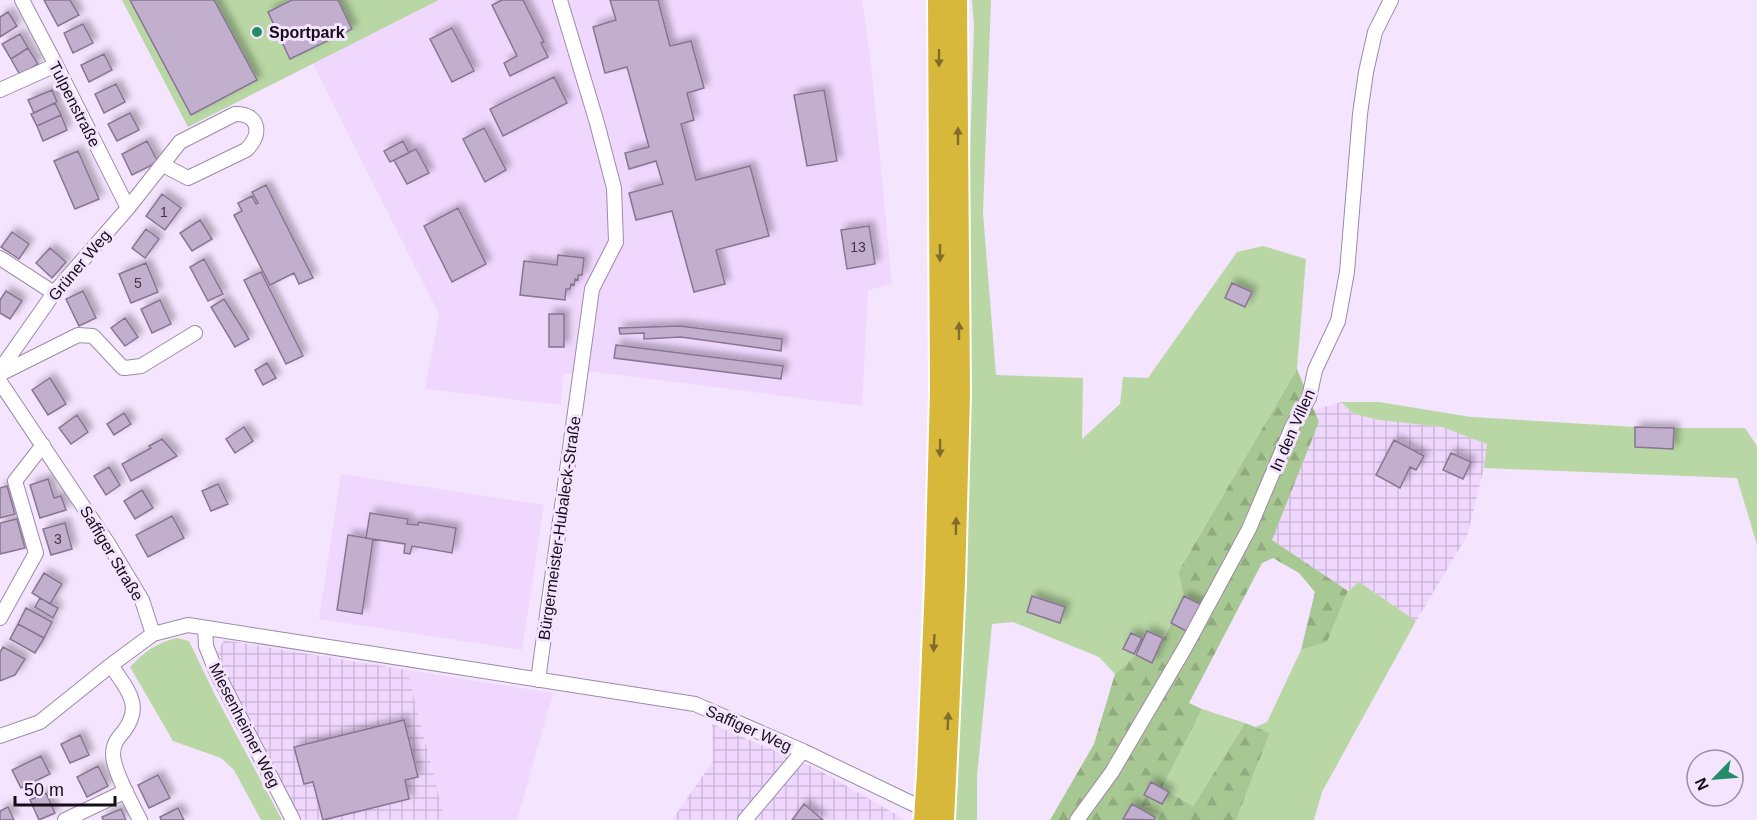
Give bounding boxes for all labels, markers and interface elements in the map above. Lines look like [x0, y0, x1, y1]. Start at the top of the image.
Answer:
place label: Sportpark [269, 24, 345, 41]
marker: Sportpark [250, 25, 264, 39]
one-way arrow [934, 49, 944, 68]
street label: Tulpenstraße [46, 59, 103, 150]
one-way arrow [953, 127, 963, 146]
house number: 1 [160, 204, 168, 220]
street label: Grüner Weg [45, 227, 114, 304]
house number: 13 [850, 239, 866, 255]
one-way arrow [935, 244, 945, 263]
house number: 5 [134, 275, 142, 291]
one-way arrow [954, 322, 963, 341]
street label: In den Villen [1267, 387, 1318, 474]
street label: Bürgermeister-Hubaleck-Straße [535, 415, 584, 641]
one-way arrow [935, 439, 944, 458]
street label: Saffiger Straße [77, 503, 147, 604]
one-way arrow [951, 517, 960, 536]
house number: 3 [54, 531, 62, 547]
one-way arrow [929, 634, 938, 653]
street label: Miesenheimer Weg [206, 660, 283, 790]
street label: Saffiger Weg [703, 702, 794, 755]
one-way arrow [943, 712, 952, 731]
north arrow [1685, 748, 1745, 808]
scale bar [15, 769, 116, 807]
text: N [1692, 775, 1712, 793]
text: 50 m [24, 780, 64, 800]

